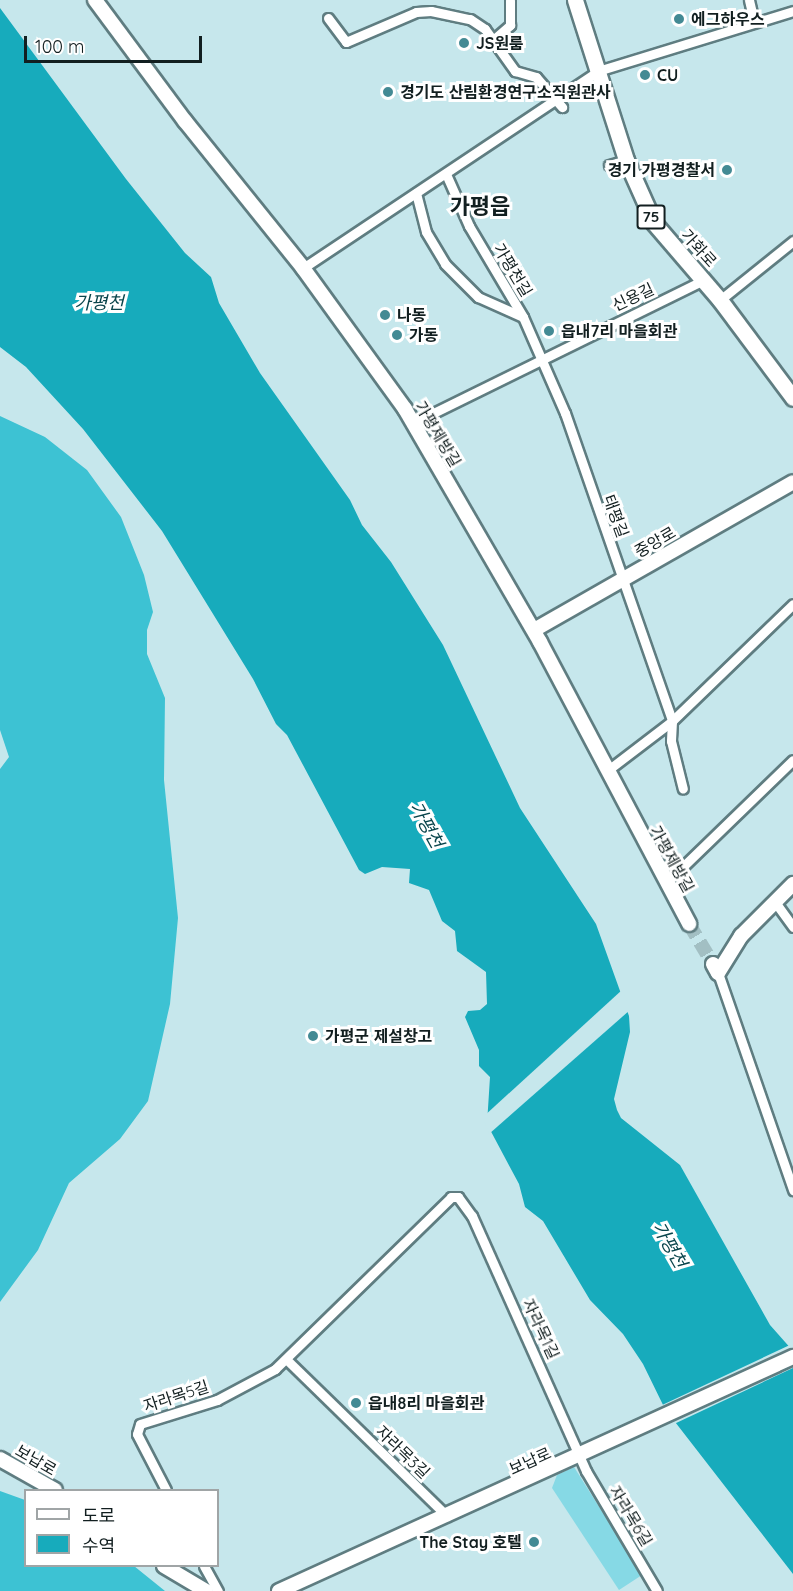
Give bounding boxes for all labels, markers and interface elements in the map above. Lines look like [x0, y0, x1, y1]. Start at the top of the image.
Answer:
place label: 에그하우스 [691, 9, 765, 29]
marker: 에그하우스 [672, 12, 686, 26]
scale bar [27, 24, 206, 62]
place label: JS원룸 [476, 33, 524, 53]
text: 100 m [35, 35, 84, 58]
marker: JS원룸 [457, 36, 471, 50]
place label: CU [657, 65, 678, 85]
marker: CU [638, 68, 652, 82]
place label: 경기도 산림환경연구소직원관사 [400, 82, 611, 102]
marker: 경기도 산림환경연구소직원관사 [381, 85, 395, 99]
place label: 경기 가평경찰서 [607, 160, 715, 180]
marker: 경기 가평경찰서 [720, 163, 734, 177]
district label: 가평읍 [450, 194, 510, 220]
road number: 75 [636, 205, 666, 229]
street label: 가화로 [677, 225, 721, 271]
street label: 가평천길 [490, 240, 536, 300]
street label: 신용길 [609, 279, 657, 315]
water label: 가평천 [74, 292, 124, 314]
place label: 나동 [397, 305, 426, 325]
marker: 나동 [378, 308, 392, 322]
place label: 읍내7리 마을회관 [561, 321, 677, 341]
marker: 읍내7리 마을회관 [542, 324, 556, 338]
place label: 가동 [409, 325, 438, 345]
marker: 가동 [390, 328, 404, 342]
street label: 가평제방길 [411, 398, 465, 470]
street label: 태평길 [599, 492, 633, 540]
street label: 중앙로 [631, 523, 679, 561]
water label: 가평천 [405, 798, 447, 852]
street label: 가평제방길 [646, 822, 698, 896]
place label: 가평군 제설창고 [325, 1026, 433, 1046]
marker: 가평군 제설창고 [306, 1029, 320, 1043]
water label: 가평천 [647, 1218, 691, 1272]
street label: 자라목1길 [519, 1296, 563, 1362]
street label: 자라목5길 [141, 1376, 211, 1416]
place label: 읍내8리 마을회관 [368, 1393, 484, 1413]
marker: 읍내8리 마을회관 [349, 1396, 363, 1410]
street label: 자라목3길 [372, 1422, 434, 1482]
street label: 보납로 [12, 1441, 60, 1479]
street label: 보납로 [506, 1443, 554, 1479]
street label: 자라목6길 [605, 1482, 657, 1550]
legend [24, 1489, 219, 1567]
text: 도로 [82, 1504, 115, 1527]
place label: The Stay 호텔 [419, 1532, 522, 1552]
text: 수역 [82, 1534, 115, 1557]
marker: The Stay 호텔 [527, 1535, 541, 1549]

